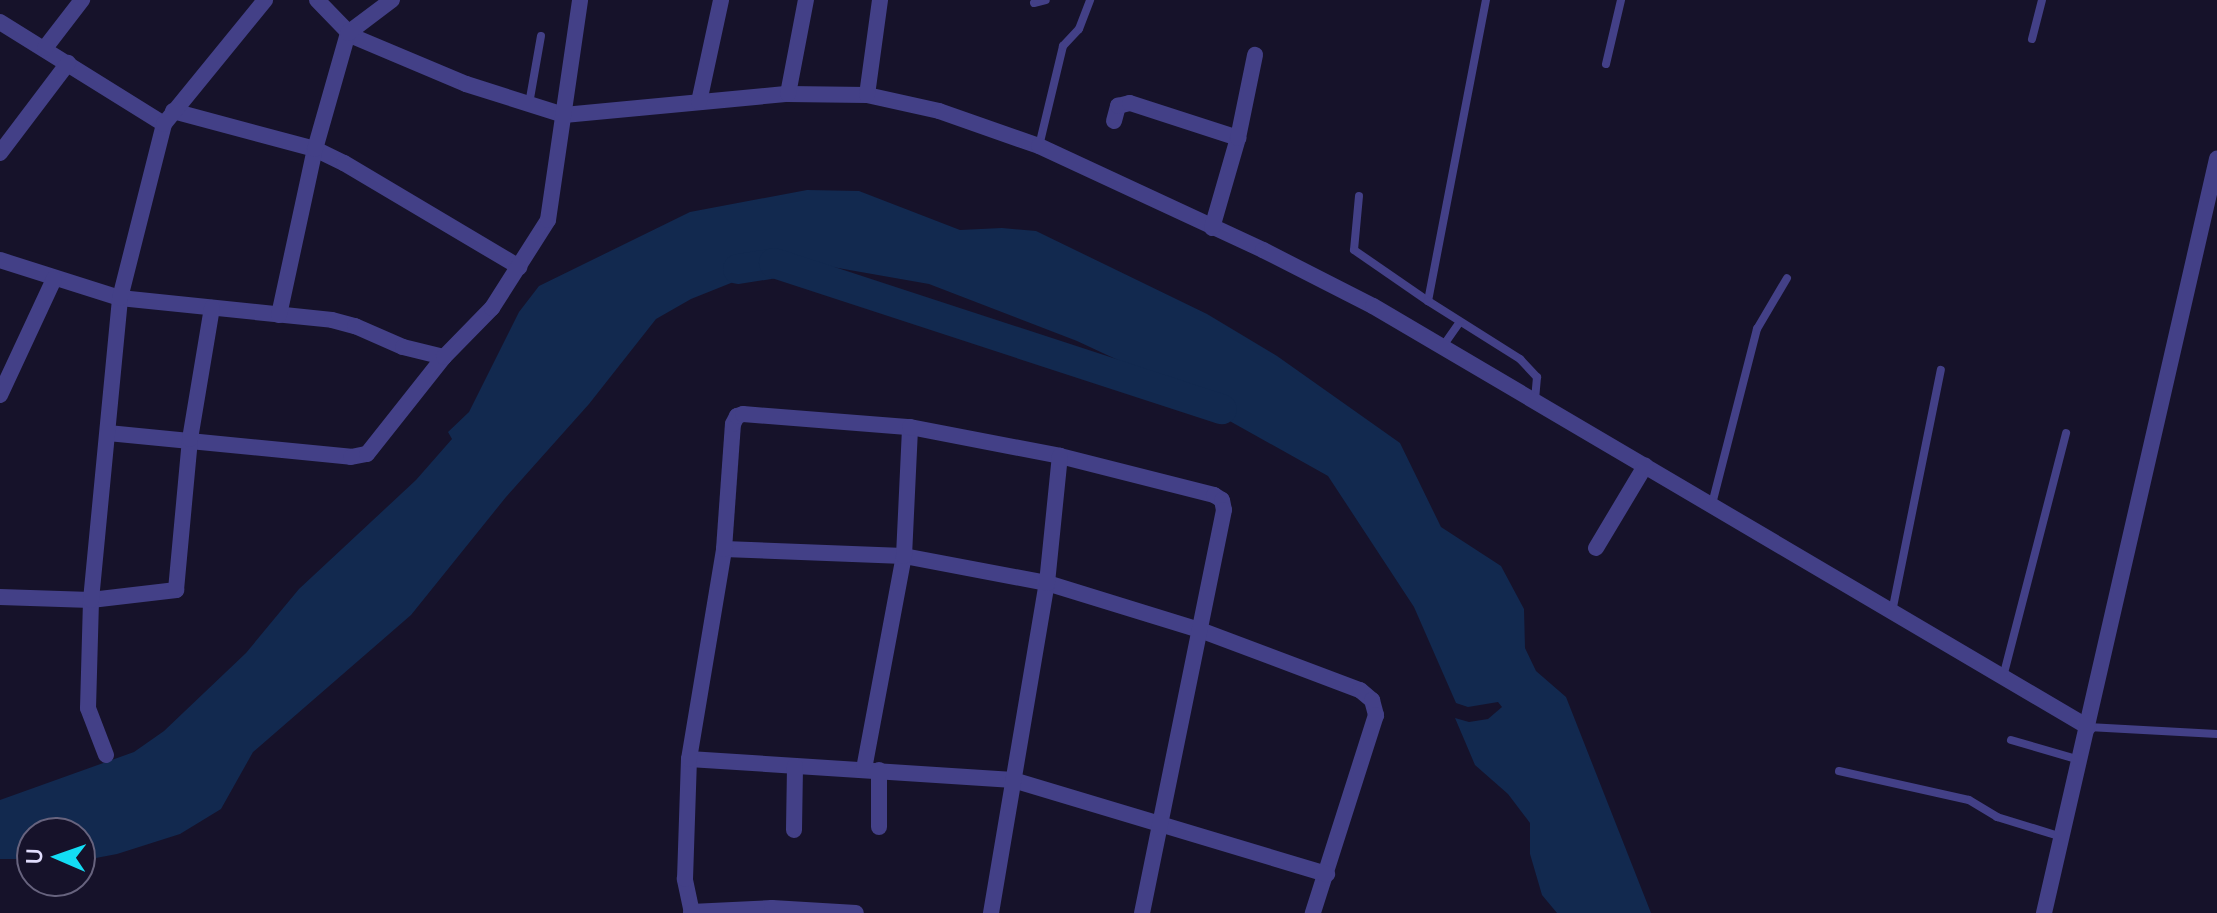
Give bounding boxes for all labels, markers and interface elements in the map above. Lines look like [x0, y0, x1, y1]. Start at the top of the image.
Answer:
north arrow [16, 817, 96, 897]
text: U [19, 848, 49, 865]

